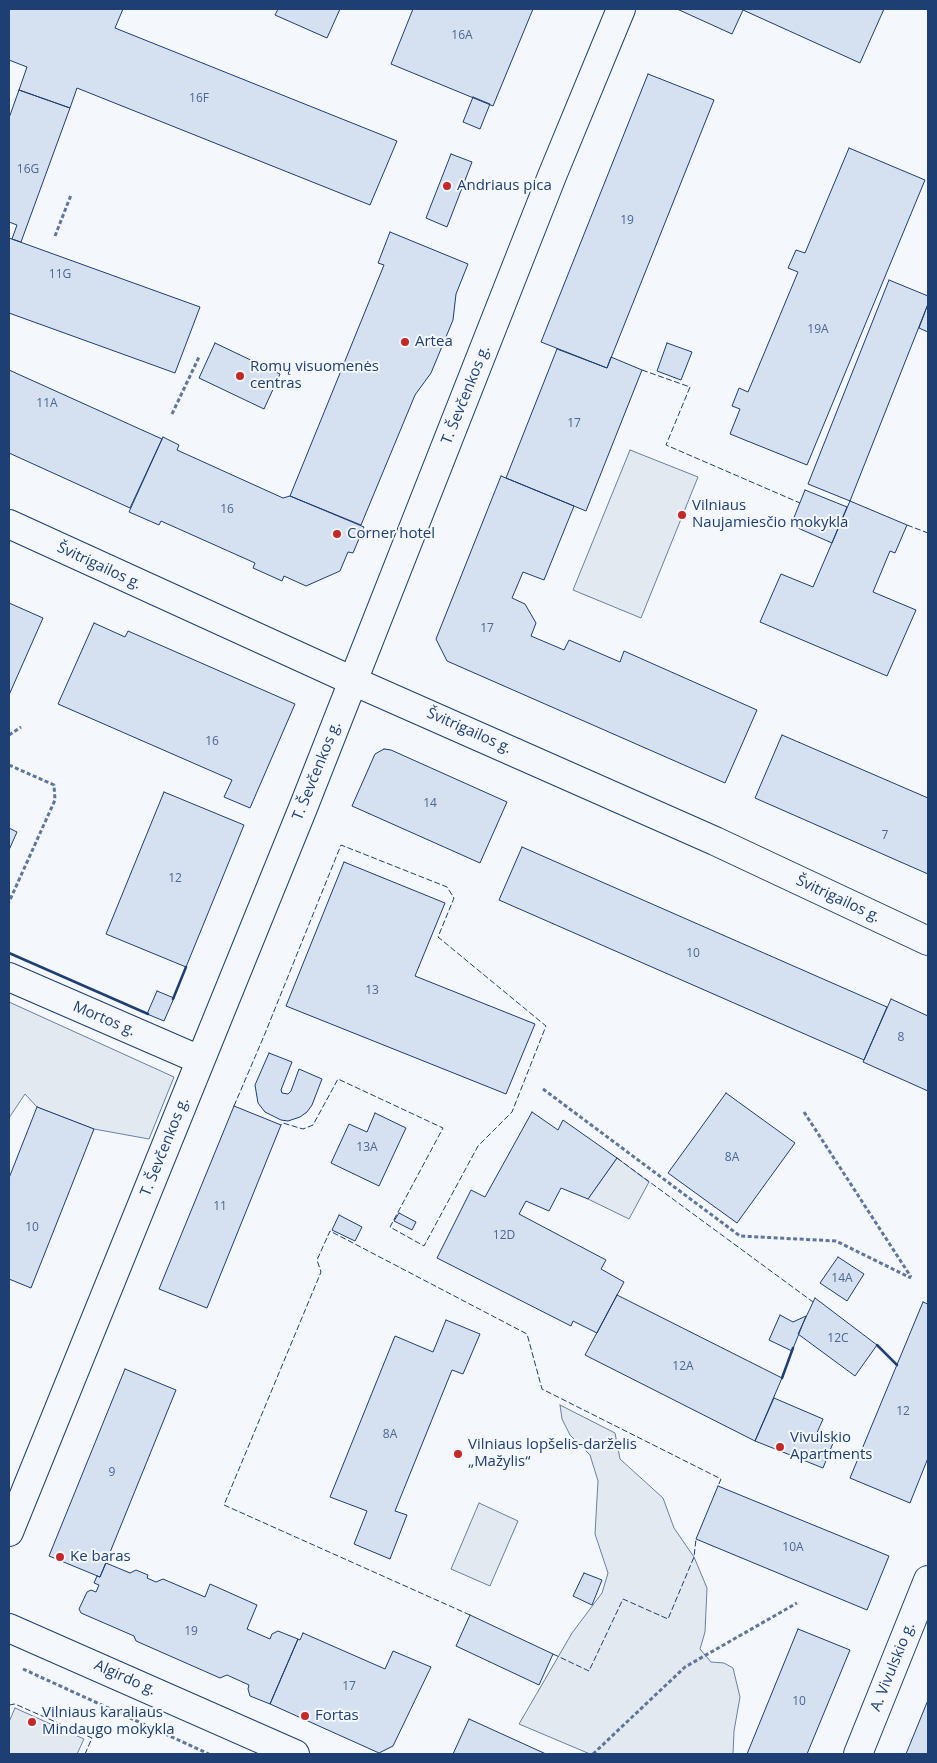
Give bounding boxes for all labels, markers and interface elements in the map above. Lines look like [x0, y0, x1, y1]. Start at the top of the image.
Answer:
house number: 16A [451, 29, 473, 43]
house number: 16F [189, 92, 209, 106]
house number: 16G [17, 163, 39, 177]
place label: Andriaus pica [457, 177, 552, 195]
marker: Andriaus pica [441, 180, 453, 192]
house number: 19 [620, 214, 634, 228]
house number: 11G [49, 268, 71, 282]
house number: 19A [807, 323, 829, 337]
place label: Artea [415, 333, 453, 351]
marker: Artea [399, 336, 411, 348]
street label: T. Ševčenkos g. [438, 343, 494, 447]
place label: Romų visuomenės centras [250, 358, 379, 393]
marker: Romų visuomenės centras [234, 370, 246, 382]
house number: 11A [36, 397, 58, 411]
house number: 17 [567, 417, 581, 431]
place label: Vilniaus Naujamiesčio mokykla [692, 497, 848, 532]
house number: 16 [220, 503, 234, 517]
marker: Vilniaus Naujamiesčio mokykla [676, 509, 688, 521]
place label: Corner hotel [347, 525, 435, 543]
marker: Corner hotel [331, 528, 343, 540]
street label: Švitrigailos g. [54, 539, 144, 593]
house number: 17 [480, 622, 494, 636]
street label: Švitrigailos g. [424, 704, 514, 758]
street label: T. Ševčenkos g. [289, 719, 345, 823]
house number: 16 [205, 735, 219, 749]
house number: 14 [423, 797, 437, 811]
house number: 7 [882, 829, 888, 843]
house number: 12 [168, 872, 182, 886]
street label: Švitrigailos g. [793, 872, 883, 926]
house number: 10 [686, 947, 700, 961]
house number: 13 [365, 984, 379, 998]
street label: Mortos g. [70, 998, 138, 1040]
house number: 8 [898, 1031, 904, 1045]
street label: T. Ševčenkos g. [137, 1095, 193, 1199]
house number: 13A [356, 1141, 378, 1155]
house number: 8A [725, 1151, 739, 1165]
house number: 11 [213, 1200, 227, 1214]
house number: 10 [25, 1221, 39, 1235]
house number: 12D [493, 1229, 515, 1243]
house number: 14A [831, 1272, 853, 1286]
house number: 12C [827, 1332, 849, 1346]
house number: 12A [672, 1360, 694, 1374]
house number: 12 [896, 1405, 910, 1419]
house number: 8A [383, 1428, 397, 1442]
place label: Vivulskio Apartments [790, 1429, 872, 1464]
place label: Vilniaus lopšelis-darželis „Mažylis“ [468, 1436, 637, 1471]
marker: Vivulskio Apartments [774, 1441, 786, 1453]
marker: Vilniaus lopšelis-darželis „Mažylis“ [452, 1448, 464, 1460]
house number: 9 [109, 1466, 115, 1480]
house number: 10A [782, 1541, 804, 1555]
place label: Ke baras [70, 1548, 131, 1566]
marker: Ke baras [54, 1551, 66, 1563]
street label: A. Vivulskio g. [867, 1620, 919, 1714]
house number: 19 [184, 1625, 198, 1639]
street label: Algirdo g. [91, 1656, 159, 1700]
house number: 17 [342, 1680, 356, 1694]
house number: 10 [792, 1695, 806, 1709]
place label: Vilniaus karaliaus Mindaugo mokykla [42, 1704, 175, 1739]
place label: Fortas [315, 1707, 359, 1725]
marker: Fortas [299, 1710, 311, 1722]
marker: Vilniaus karaliaus Mindaugo mokykla [26, 1716, 38, 1728]

